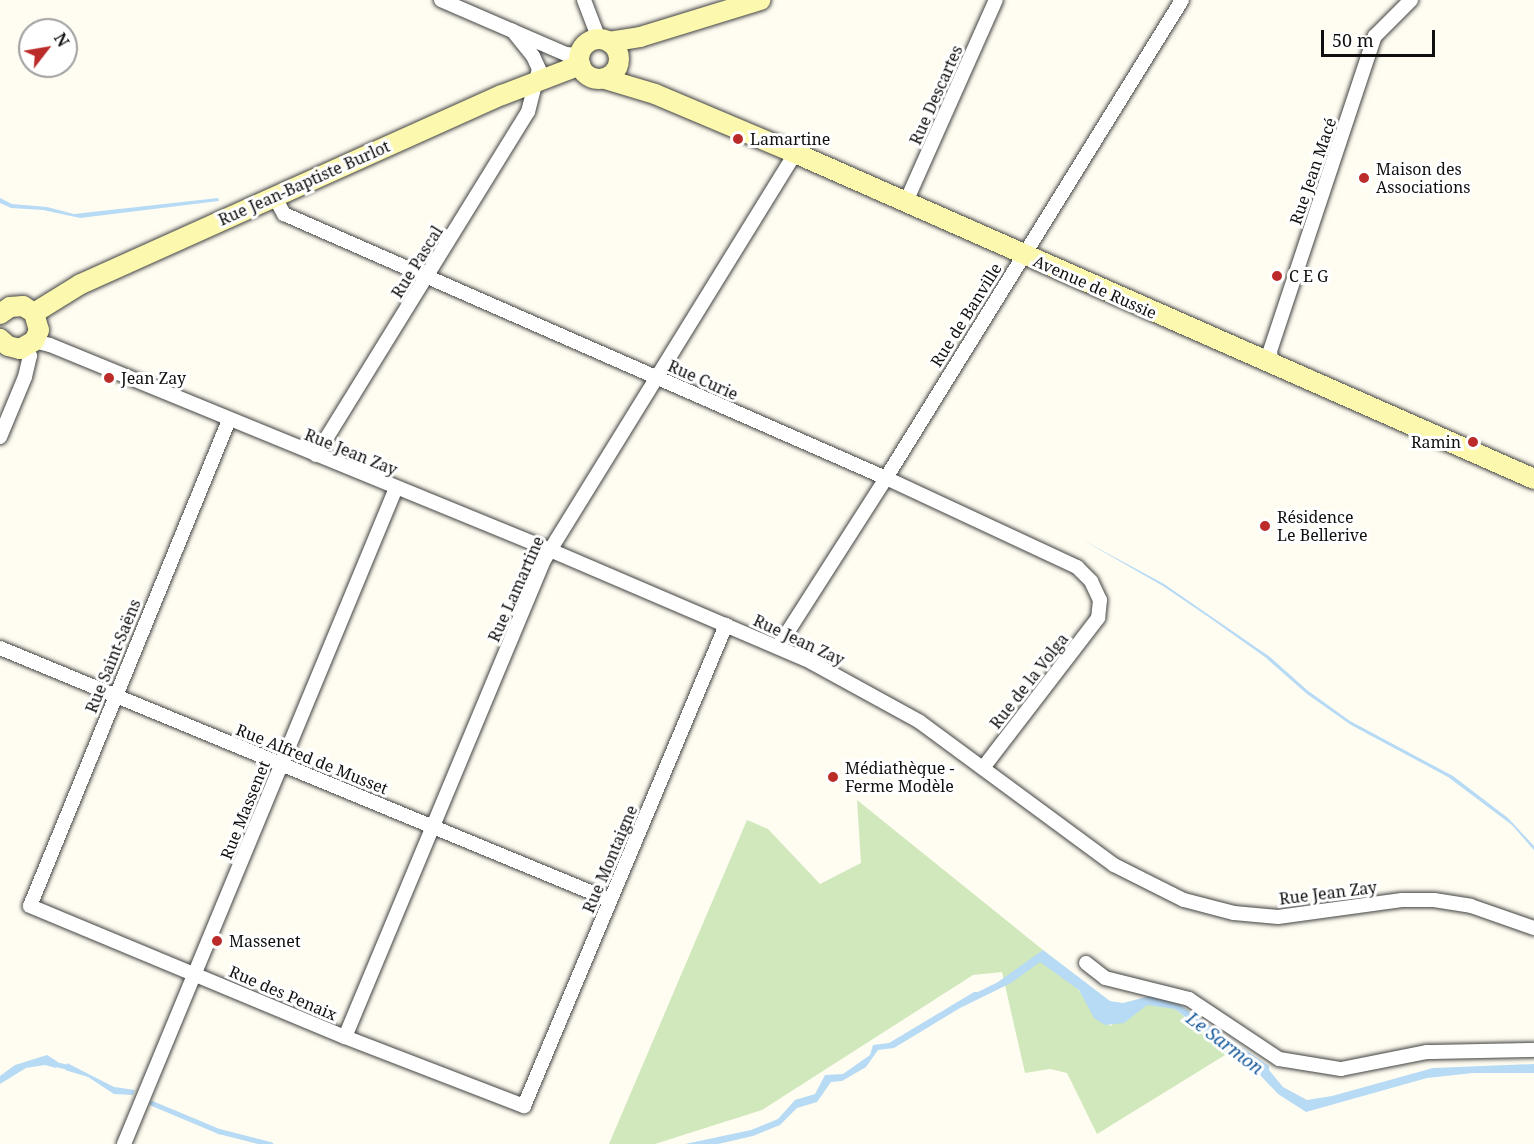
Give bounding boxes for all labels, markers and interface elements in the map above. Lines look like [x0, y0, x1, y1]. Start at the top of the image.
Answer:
north arrow [18, 18, 78, 78]
scale bar [1324, 18, 1438, 56]
text: 50 m [1332, 28, 1374, 52]
text: N [49, 29, 74, 51]
street label: Rue Descartes [906, 42, 966, 148]
street label: Rue Jean Macé [1286, 115, 1340, 227]
place label: Lamartine [750, 129, 830, 149]
marker: Lamartine [731, 132, 745, 146]
street label: Rue Jean-Baptiste Burlot [215, 136, 393, 230]
place label: Maison des Associations [1376, 159, 1470, 197]
marker: Maison des Associations [1357, 171, 1371, 185]
street label: Rue Pascal [387, 223, 447, 301]
street label: Avenue de Russie [1031, 251, 1159, 323]
street label: Rue de Banville [926, 260, 1006, 370]
place label: C E G [1289, 266, 1329, 286]
marker: C E G [1270, 269, 1284, 283]
street label: Rue Curie [665, 356, 741, 404]
place label: Jean Zay [121, 368, 186, 388]
marker: Jean Zay [102, 371, 116, 385]
street label: Rue Jean Zay [302, 425, 400, 479]
place label: Ramin [1411, 432, 1461, 452]
marker: Ramin [1466, 435, 1480, 449]
place label: Résidence Le Bellerive [1277, 507, 1368, 545]
marker: Résidence Le Bellerive [1258, 519, 1272, 533]
street label: Rue Lamartine [484, 533, 548, 645]
street label: Rue Saint-Saëns [81, 596, 145, 716]
street label: Rue Jean Zay [750, 611, 848, 669]
street label: Rue de la Volga [986, 630, 1072, 732]
street label: Rue Alfred de Musset [233, 720, 391, 798]
street label: Rue Massenet [216, 758, 274, 862]
place label: Médiathèque - Ferme Modèle [845, 758, 955, 796]
marker: Médiathèque - Ferme Modèle [826, 770, 840, 784]
street label: Rue Montaigne [579, 802, 641, 916]
street label: Rue Jean Zay [1278, 877, 1378, 909]
place label: Massenet [229, 931, 301, 951]
marker: Massenet [210, 934, 224, 948]
street label: Rue des Penaix [226, 962, 340, 1024]
water label: Le Sarmon [1182, 1007, 1268, 1079]

